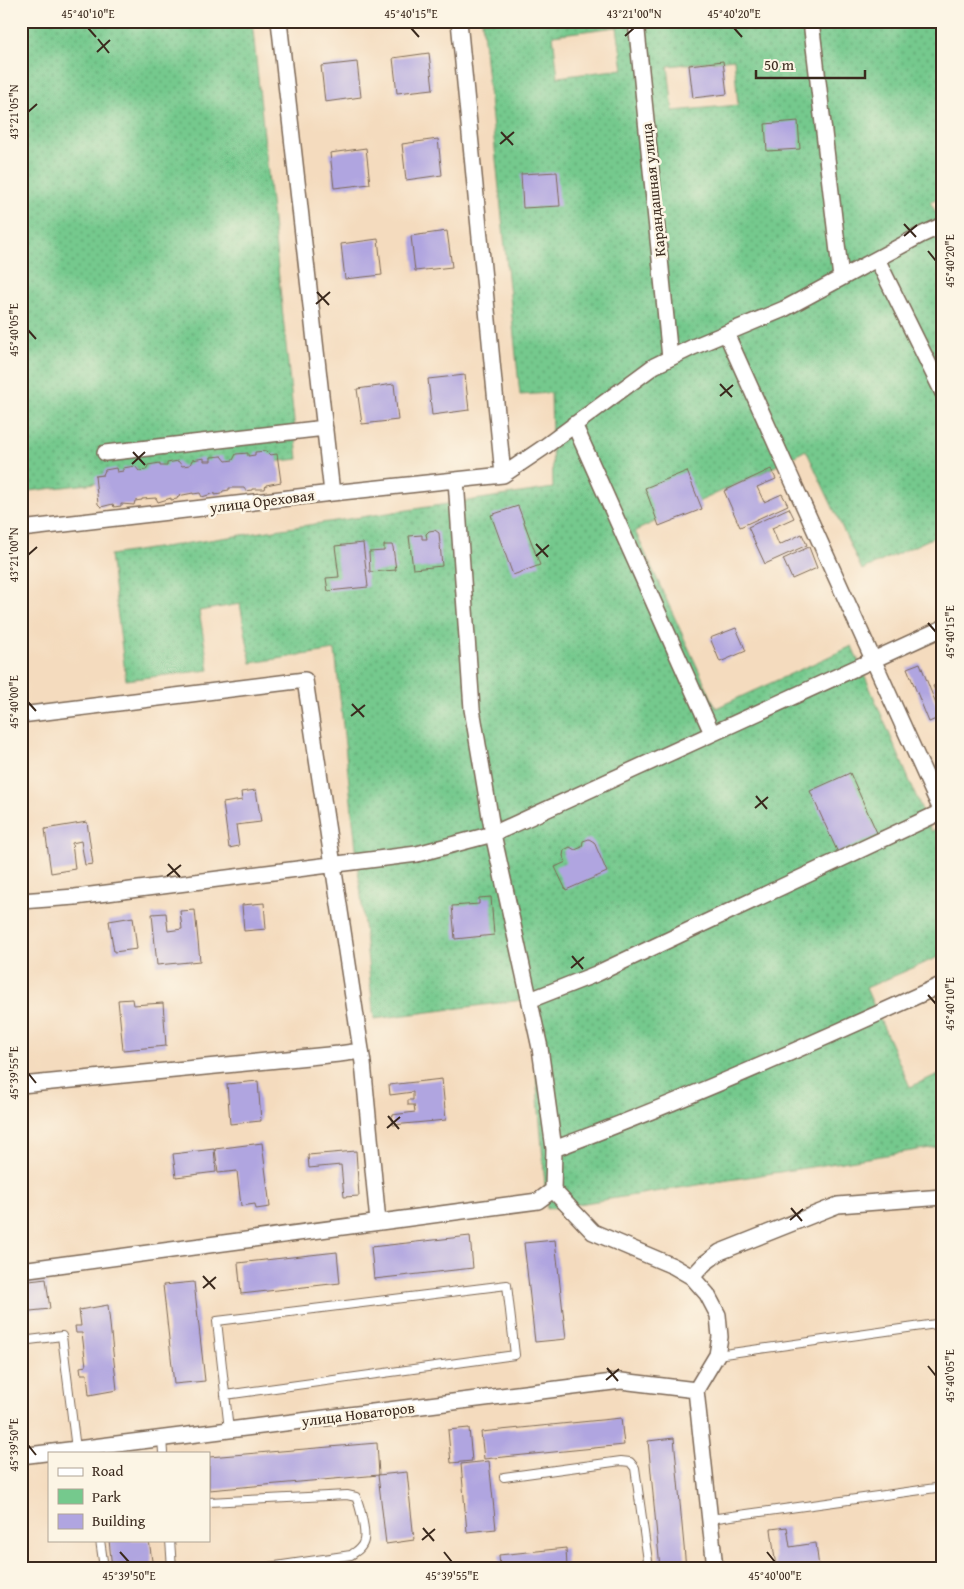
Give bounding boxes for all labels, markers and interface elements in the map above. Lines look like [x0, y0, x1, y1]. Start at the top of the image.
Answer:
text: 45°40'10"E [61, 5, 115, 22]
text: 45°40'15"E [384, 5, 438, 22]
text: 43°21'00"N [606, 5, 662, 22]
text: 45°40'20"E [707, 5, 761, 22]
scale bar [756, 48, 865, 80]
text: 50 m [764, 54, 795, 75]
text: 43°21'05"N [5, 84, 22, 140]
street label: Карандашная улица [635, 121, 670, 258]
text: 45°40'20"E [941, 234, 958, 288]
text: 45°40'05"E [5, 303, 22, 357]
street label: улица Ореховая [207, 484, 316, 518]
text: 43°21'00"N [5, 527, 22, 583]
text: 45°40'15"E [941, 605, 958, 659]
text: 45°40'00"E [5, 675, 22, 729]
text: 45°40'10"E [941, 977, 958, 1031]
text: 45°39'55"E [5, 1046, 22, 1100]
text: 45°40'05"E [941, 1349, 958, 1403]
street label: улица Новаторов [299, 1397, 416, 1431]
text: 45°39'50"E [5, 1418, 22, 1472]
legend [48, 1452, 210, 1542]
text: Road [92, 1460, 123, 1481]
text: Park [92, 1486, 121, 1507]
text: Building [92, 1510, 146, 1531]
text: 45°39'50"E [102, 1567, 156, 1584]
text: 45°39'55"E [425, 1567, 479, 1584]
text: 45°40'00"E [748, 1567, 802, 1584]

